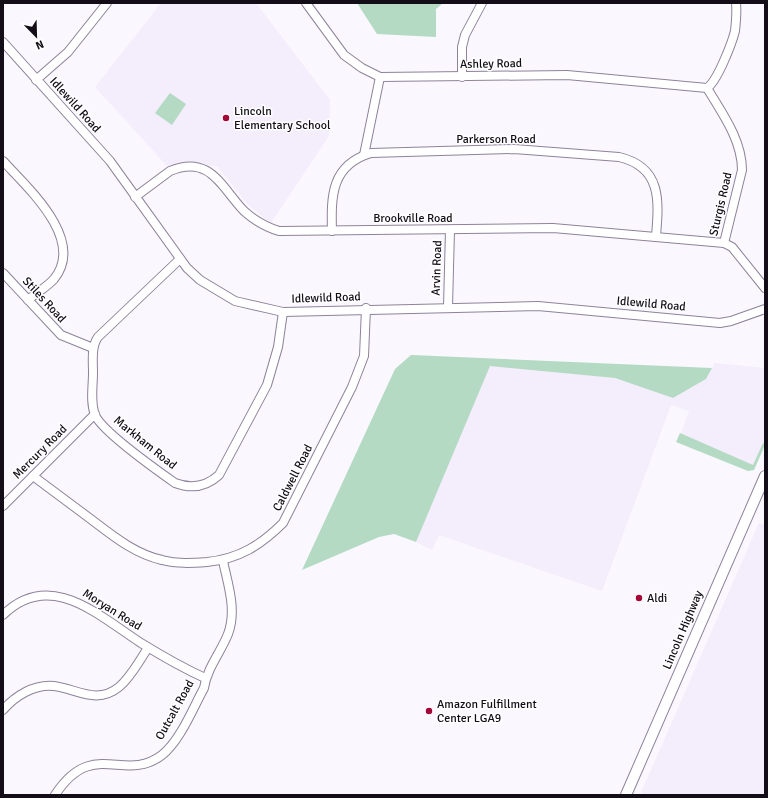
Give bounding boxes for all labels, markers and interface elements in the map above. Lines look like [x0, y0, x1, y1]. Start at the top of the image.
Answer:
north arrow [16, 16, 56, 56]
text: N [34, 37, 46, 52]
street label: Ashley Road [460, 56, 522, 72]
street label: Idlewild Road [46, 74, 104, 136]
place label: Lincoln Elementary School [234, 104, 331, 133]
marker: Lincoln Elementary School [221, 113, 231, 123]
street label: Parkerson Road [456, 132, 536, 147]
street label: Sturgis Road [706, 171, 736, 237]
street label: Brookville Road [373, 211, 453, 226]
street label: Arvin Road [429, 240, 445, 296]
street label: Stiles Road [19, 274, 69, 326]
street label: Idlewild Road [291, 289, 361, 307]
street label: Idlewild Road [616, 294, 686, 314]
street label: Markham Road [110, 413, 180, 473]
street label: Mercury Road [10, 422, 70, 482]
street label: Caldwell Road [270, 442, 316, 514]
street label: Moryan Road [80, 586, 144, 634]
street label: Lincoln Highway [660, 588, 707, 672]
place label: Aldi [647, 591, 667, 606]
marker: Aldi [634, 593, 644, 603]
street label: Outcalt Road [152, 677, 198, 743]
place label: Amazon Fulfillment Center LGA9 [437, 697, 537, 726]
marker: Amazon Fulfillment Center LGA9 [424, 706, 434, 716]

